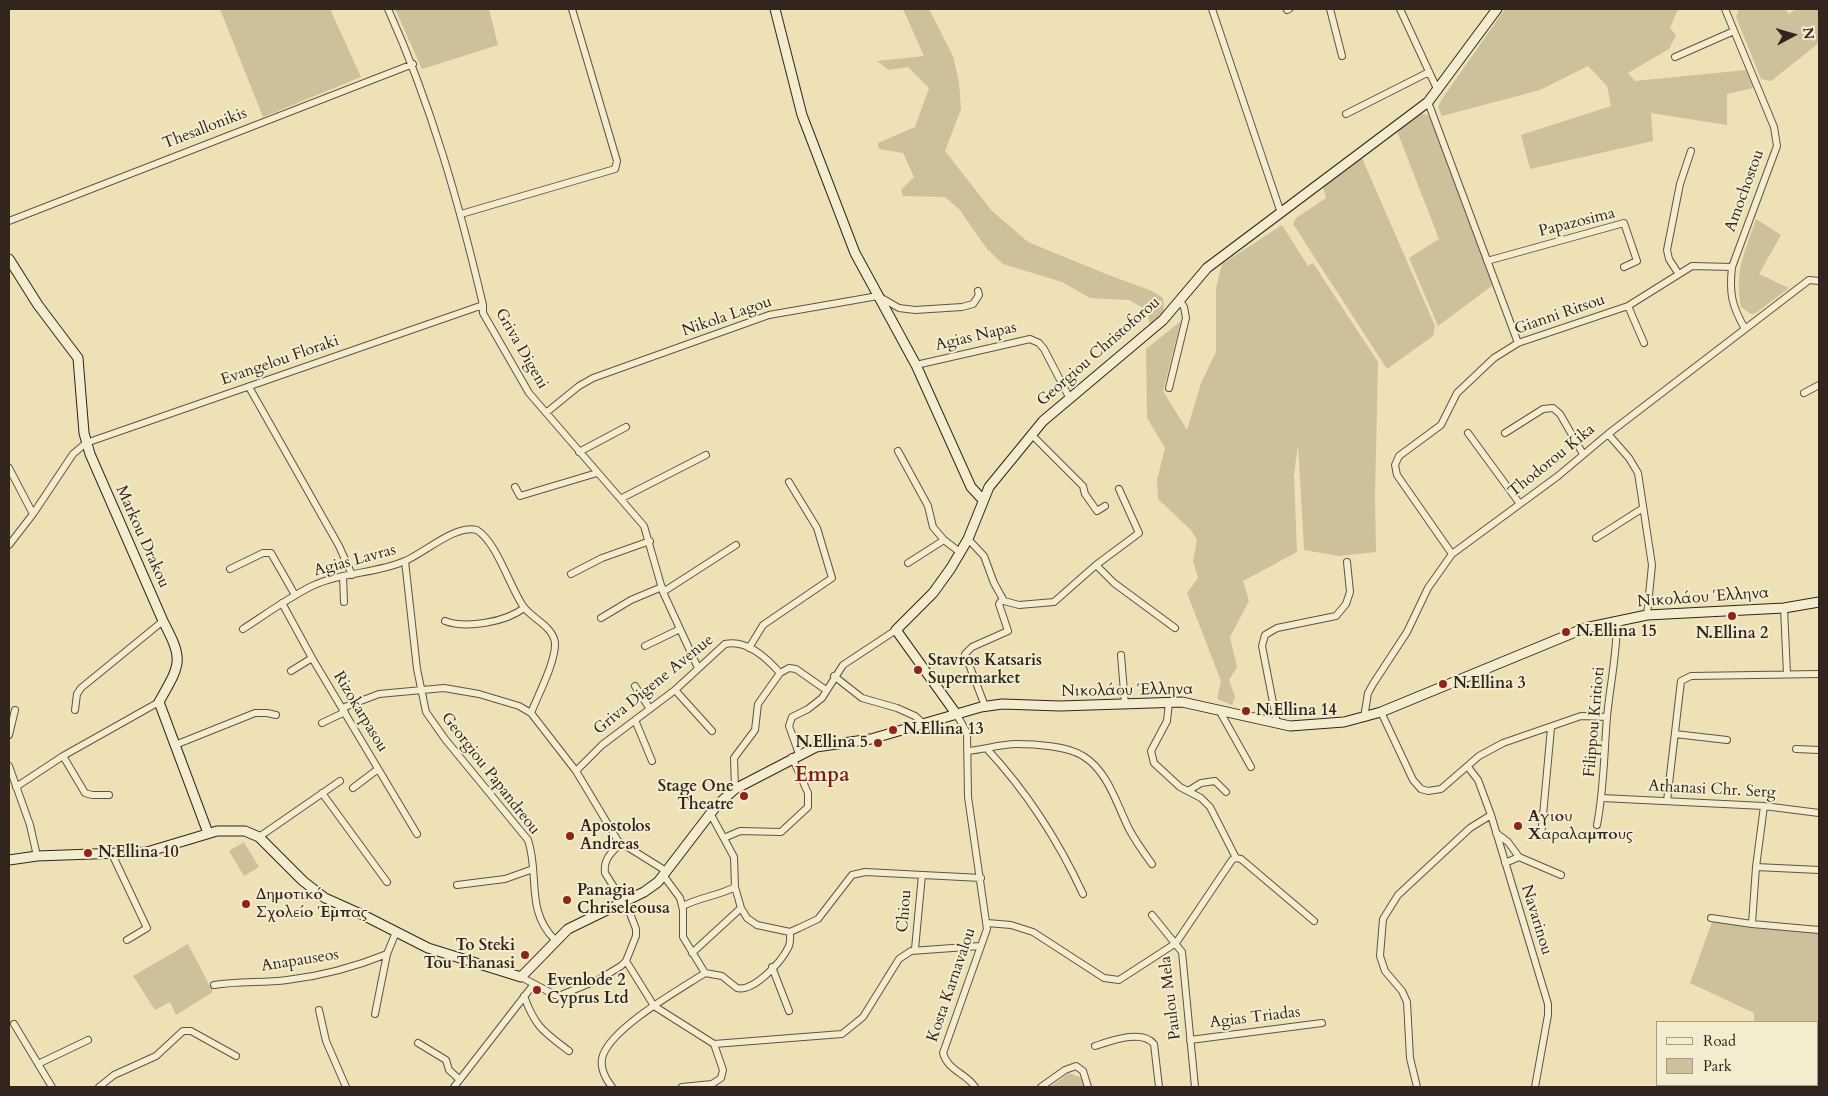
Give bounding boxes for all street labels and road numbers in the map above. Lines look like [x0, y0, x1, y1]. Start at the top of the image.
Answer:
street label: Thesallonikis [160, 104, 250, 154]
street label: Amochostou [1721, 147, 1769, 235]
street label: Papazosima [1537, 204, 1617, 242]
street label: Gianni Ritsou [1512, 291, 1608, 339]
street label: Nikola Lagou [680, 293, 774, 341]
street label: Georgiou Christoforou [1034, 293, 1164, 411]
street label: Griva Digeni [490, 305, 552, 393]
street label: Agias Napas [934, 318, 1018, 356]
street label: Evangelou Floraki [218, 332, 342, 390]
street label: Thodorou Kika [1505, 420, 1599, 502]
street label: Markou Drakou [111, 483, 173, 591]
street label: Agias Lavras [312, 541, 398, 581]
street label: Νικολάου Έλληνα [1637, 584, 1769, 612]
street label: Griva Digene Avenue [590, 631, 718, 739]
street label: Filippou Kritioti [1581, 666, 1609, 778]
street label: Rizokarpasou [328, 668, 392, 756]
street label: Νικολάου Έλληνα [1061, 680, 1193, 702]
street label: Georgiou Papandreou [436, 709, 544, 839]
street label: Athanasi Chr. Serg [1648, 777, 1776, 803]
street label: Navarinou [1516, 883, 1556, 957]
street label: Chiou [894, 889, 916, 933]
street label: Kosta Karnavalou [923, 925, 981, 1045]
street label: Anapauseos [260, 945, 340, 977]
street label: Paulou Mela [1156, 955, 1186, 1041]
street label: Agias Triadas [1209, 1003, 1301, 1033]

